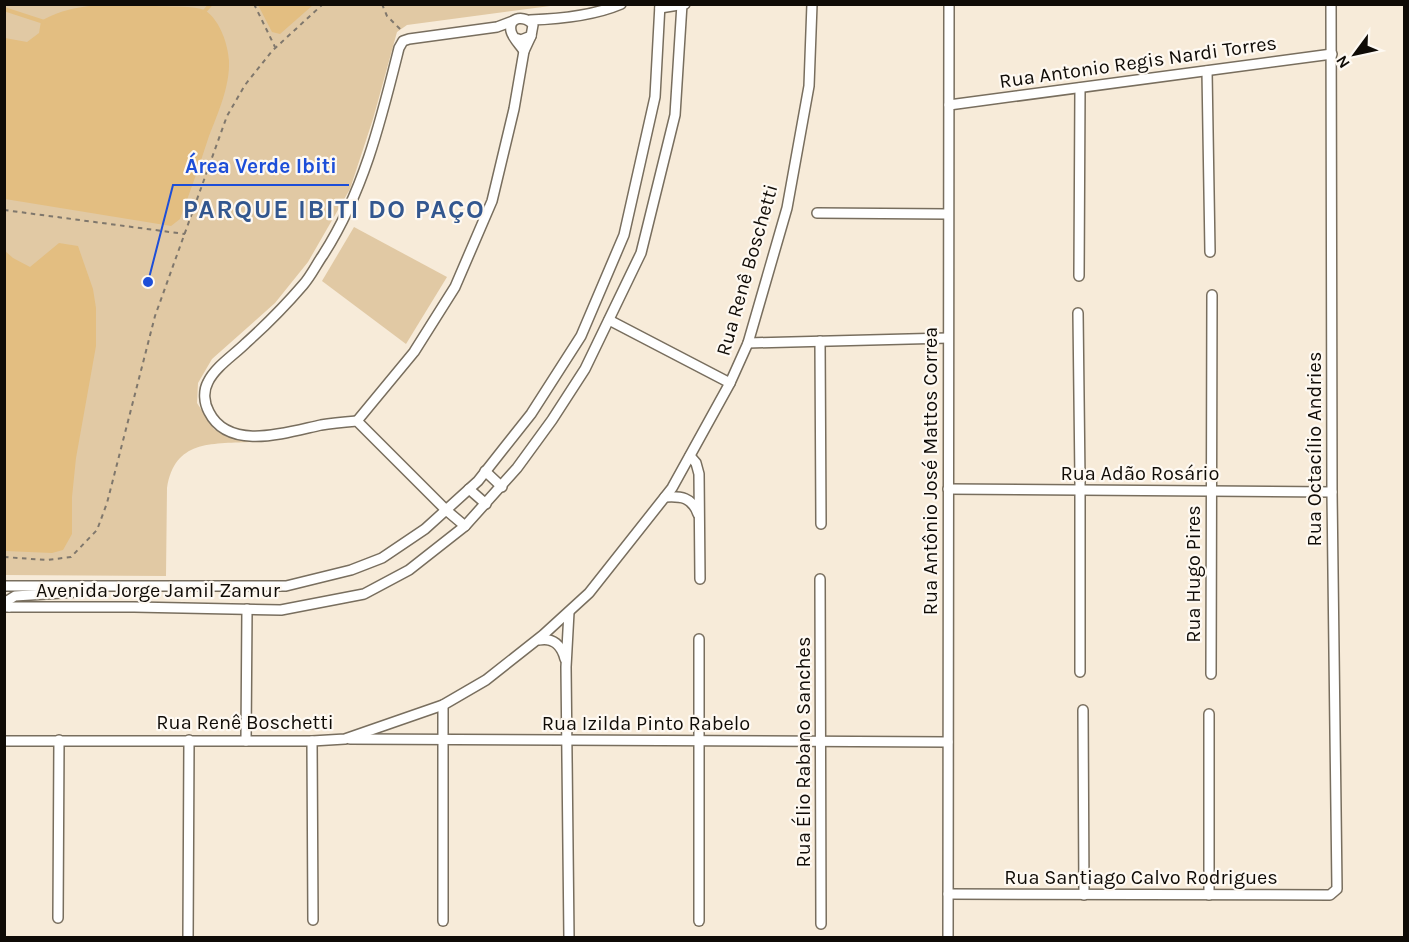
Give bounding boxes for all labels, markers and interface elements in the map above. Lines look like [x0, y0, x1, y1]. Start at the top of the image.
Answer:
north arrow [1325, 24, 1385, 84]
street label: Rua Antonio Regis Nardi Torres [998, 31, 1278, 93]
text: N [1332, 52, 1354, 72]
callout: Área Verde Ibiti [173, 146, 349, 185]
text: Área Verde Ibiti [185, 152, 337, 178]
street label: Rua Renê Boschetti [712, 182, 782, 358]
district label: PARQUE IBITI DO PAÇO [183, 194, 485, 225]
street label: Rua Antônio José Mattos Correa [919, 327, 942, 615]
street label: Rua Octacílio Andries [1303, 352, 1326, 546]
street label: Rua Adão Rosário [1061, 462, 1219, 485]
street label: Rua Hugo Pires [1182, 505, 1205, 643]
street label: Avenida Jorge Jamil Zamur [36, 579, 281, 602]
street label: Rua Élio Rabano Sanches [791, 637, 815, 867]
street label: Rua Renê Boschetti [156, 711, 334, 734]
street label: Rua Izilda Pinto Rabelo [542, 712, 750, 735]
street label: Rua Santiago Calvo Rodrigues [1004, 866, 1278, 889]

